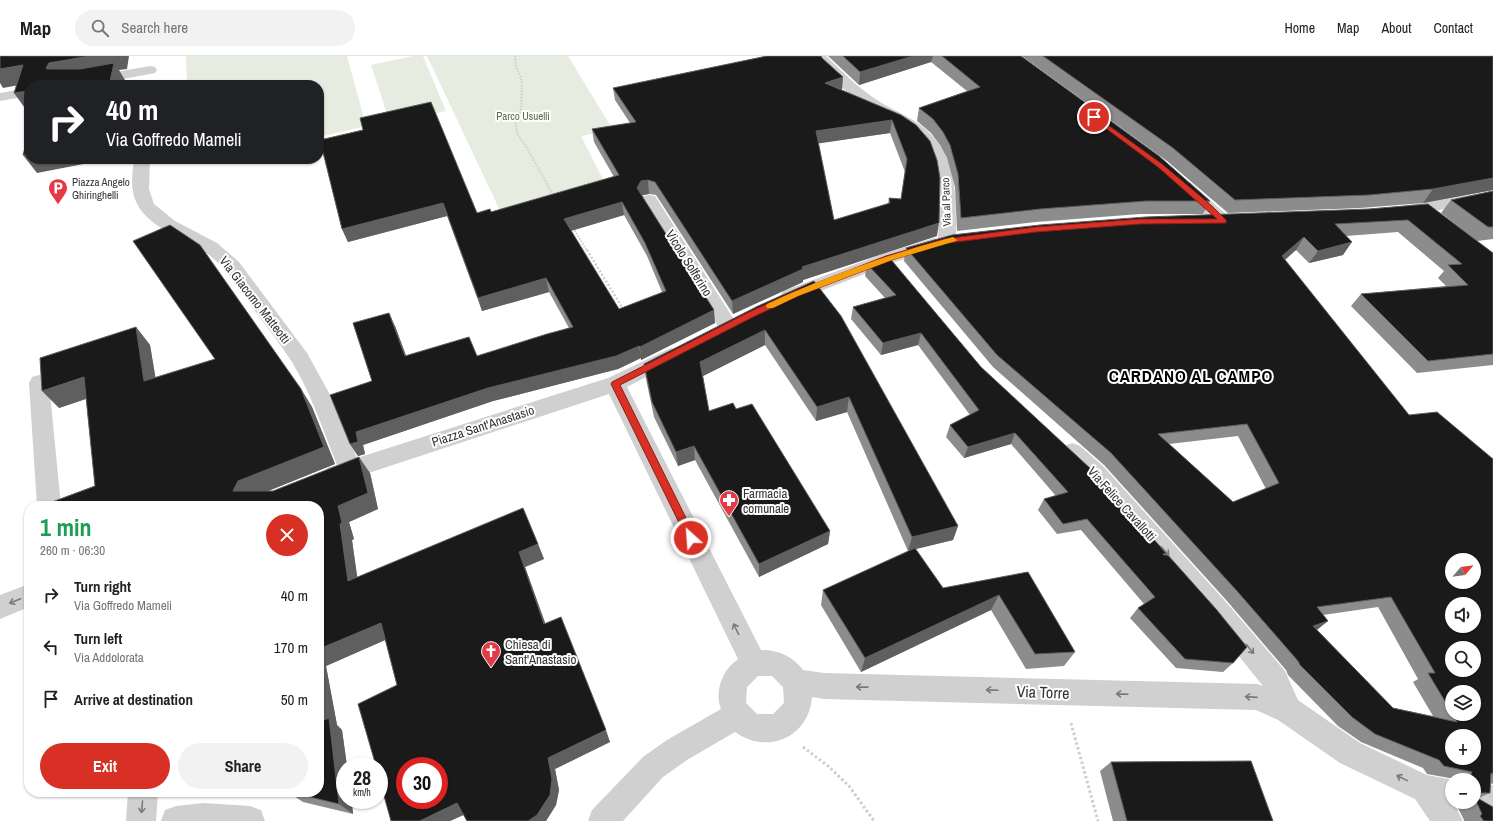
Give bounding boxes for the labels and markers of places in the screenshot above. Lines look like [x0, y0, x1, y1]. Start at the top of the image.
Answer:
pin [1077, 100, 1111, 134]
place label: Piazza Angelo Ghiringhelli [72, 175, 130, 202]
parking icon: Piazza Angelo Ghiringhelli [47, 177, 69, 205]
place label: Farmacia comunale [743, 485, 789, 517]
pharmacy icon: Farmacia comunale [718, 489, 740, 517]
place label: Chiesa di Sant'Anastasio [505, 636, 576, 668]
church icon: Chiesa di Sant'Anastasio [480, 640, 502, 668]

